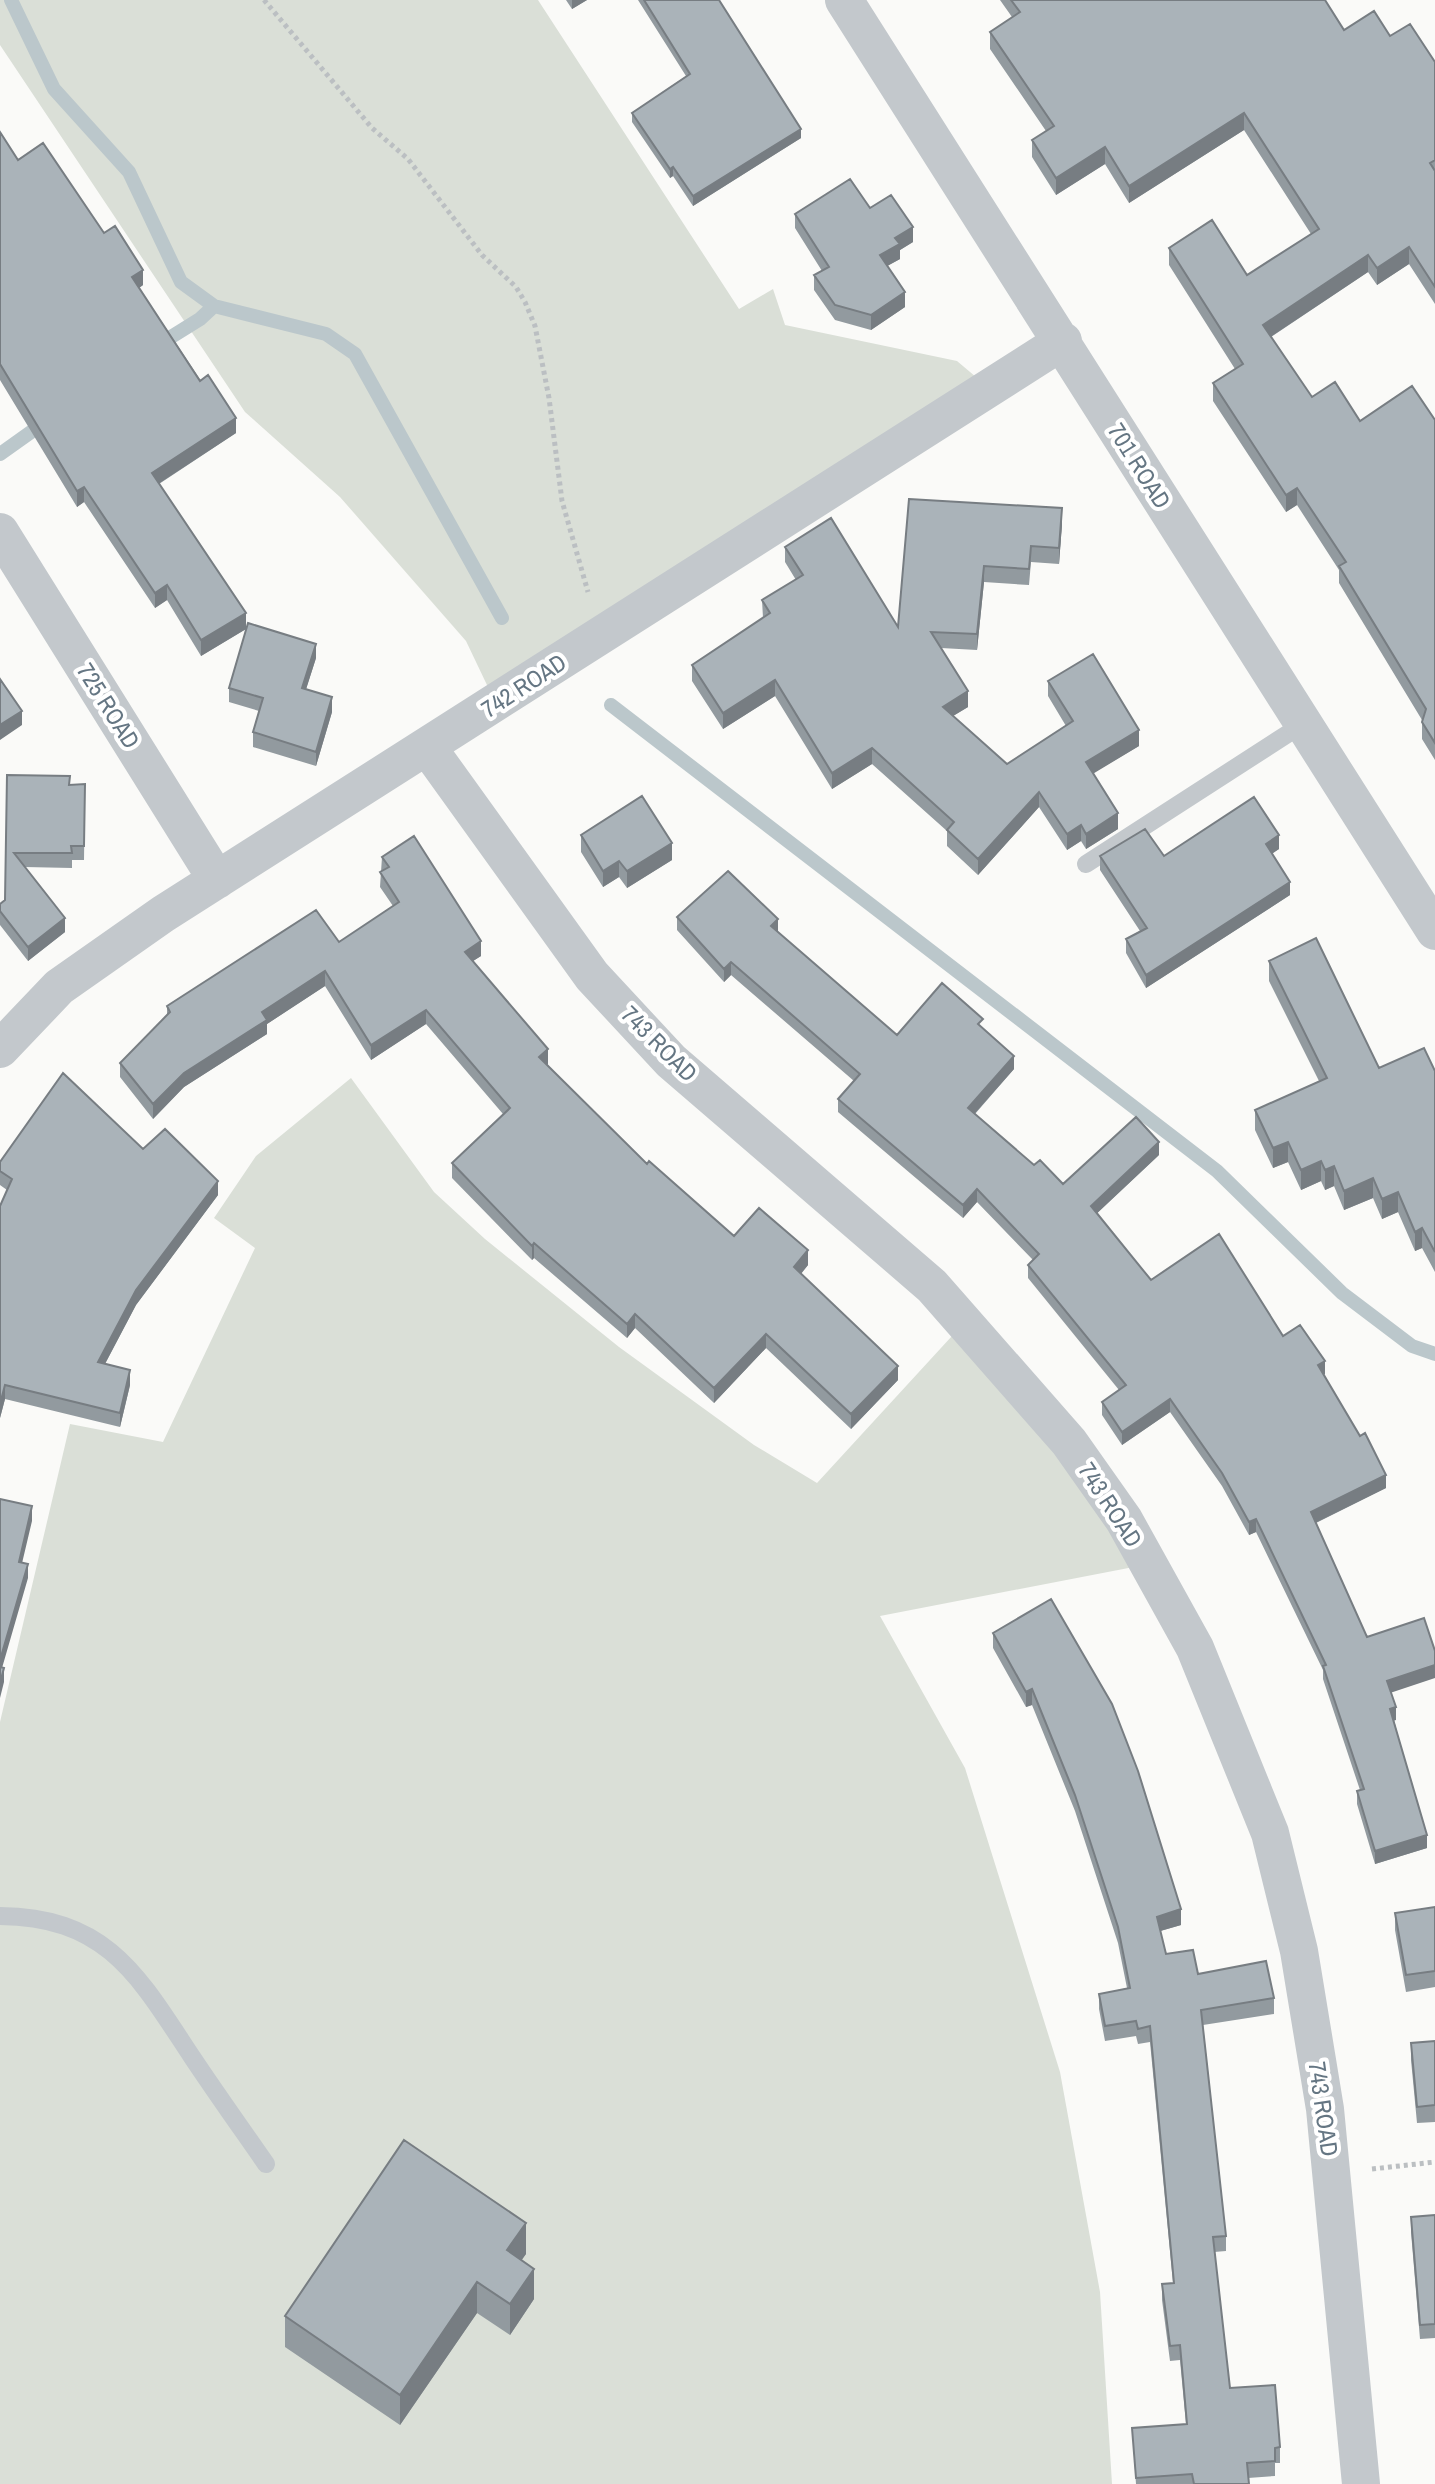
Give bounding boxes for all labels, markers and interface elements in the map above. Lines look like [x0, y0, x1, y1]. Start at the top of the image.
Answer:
street label: 701 ROAD [1101, 417, 1179, 514]
street label: 742 ROAD [475, 646, 572, 724]
street label: 725 ROAD [70, 657, 148, 754]
street label: 743 ROAD [615, 998, 705, 1088]
street label: 743 ROAD [1072, 1456, 1150, 1553]
street label: 743 ROAD [1302, 2060, 1346, 2158]

